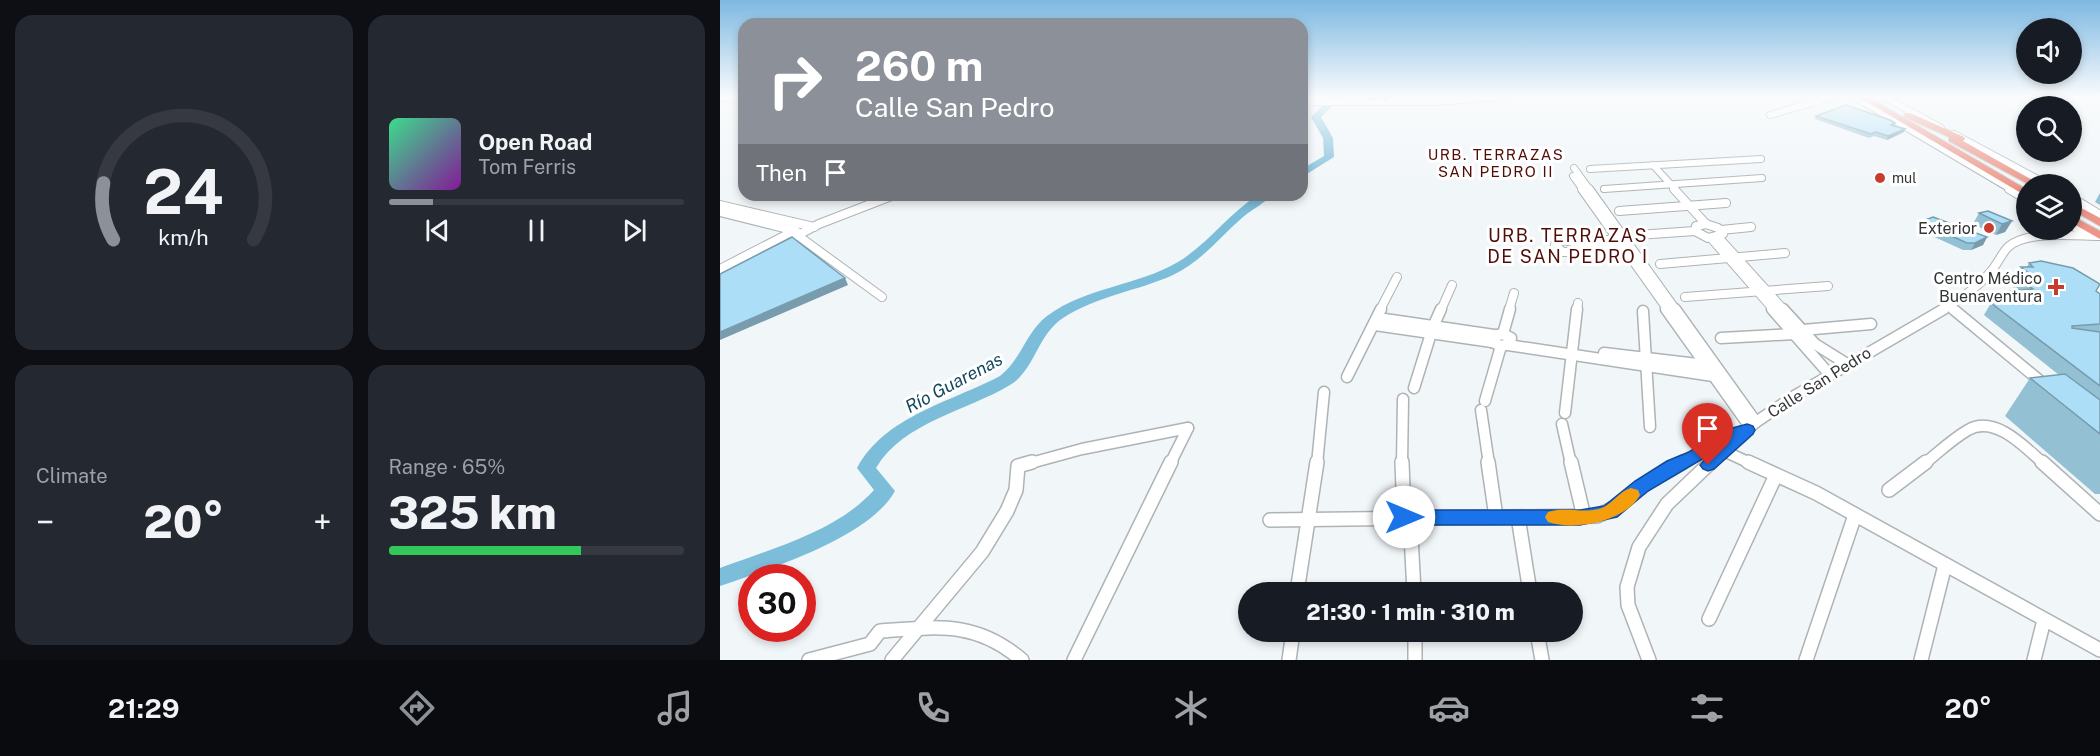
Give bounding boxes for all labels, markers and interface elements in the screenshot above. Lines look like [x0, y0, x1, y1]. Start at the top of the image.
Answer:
map controls [2016, 18, 2082, 240]
button: sound [2016, 18, 2082, 84]
text: 260 m [855, 41, 983, 90]
icon: right [756, 42, 834, 120]
text: Calle San Pedro [855, 91, 1055, 123]
button: search [2016, 96, 2082, 162]
text: Open Road [479, 129, 592, 155]
district label: URB. TERRAZAS SAN PEDRO II [1428, 146, 1564, 180]
text: 24 [143, 155, 224, 228]
text: Tom Ferris [479, 155, 576, 179]
icon: arrive [819, 156, 852, 189]
text: Then [756, 160, 807, 186]
place label: mul [1892, 170, 1917, 186]
marker: mul [1873, 171, 1887, 185]
button: layers [2016, 174, 2082, 240]
icon: previous [421, 214, 454, 247]
icon: pause [520, 214, 553, 247]
icon: next [618, 214, 651, 247]
place label: Exterior [1918, 219, 1977, 238]
marker: Exterior [1982, 221, 1996, 235]
text: km/h [159, 225, 209, 250]
district label: URB. TERRAZAS DE SAN PEDRO I [1487, 225, 1649, 267]
place label: Centro Médico Buenaventura [1933, 269, 2042, 306]
marker: Centro Médico Buenaventura [2047, 278, 2065, 296]
street label: Calle San Pedro [1764, 343, 1874, 422]
water label: Río Guarenas [902, 348, 1006, 417]
pin [1682, 403, 1733, 465]
icon: arrive [1691, 412, 1724, 445]
text: Range · 65% [389, 455, 505, 479]
text: Climate [36, 464, 108, 488]
position arrow [1372, 485, 1436, 549]
text: 325 km [389, 486, 557, 539]
text: 20° [143, 495, 224, 548]
text: − [36, 503, 54, 541]
text: + [313, 503, 331, 541]
speed limit sign: 30 [738, 564, 816, 642]
text: 21:30 · 1 min · 310 m [1306, 599, 1515, 625]
icon: directions [396, 687, 438, 729]
icon: music [654, 687, 696, 729]
icon: phone [912, 687, 954, 729]
icon: climate [1170, 687, 1212, 729]
icon: car [1428, 687, 1470, 729]
icon: filters [1686, 687, 1728, 729]
text: 21:29 [108, 692, 180, 724]
text: 20° [1945, 692, 1992, 724]

